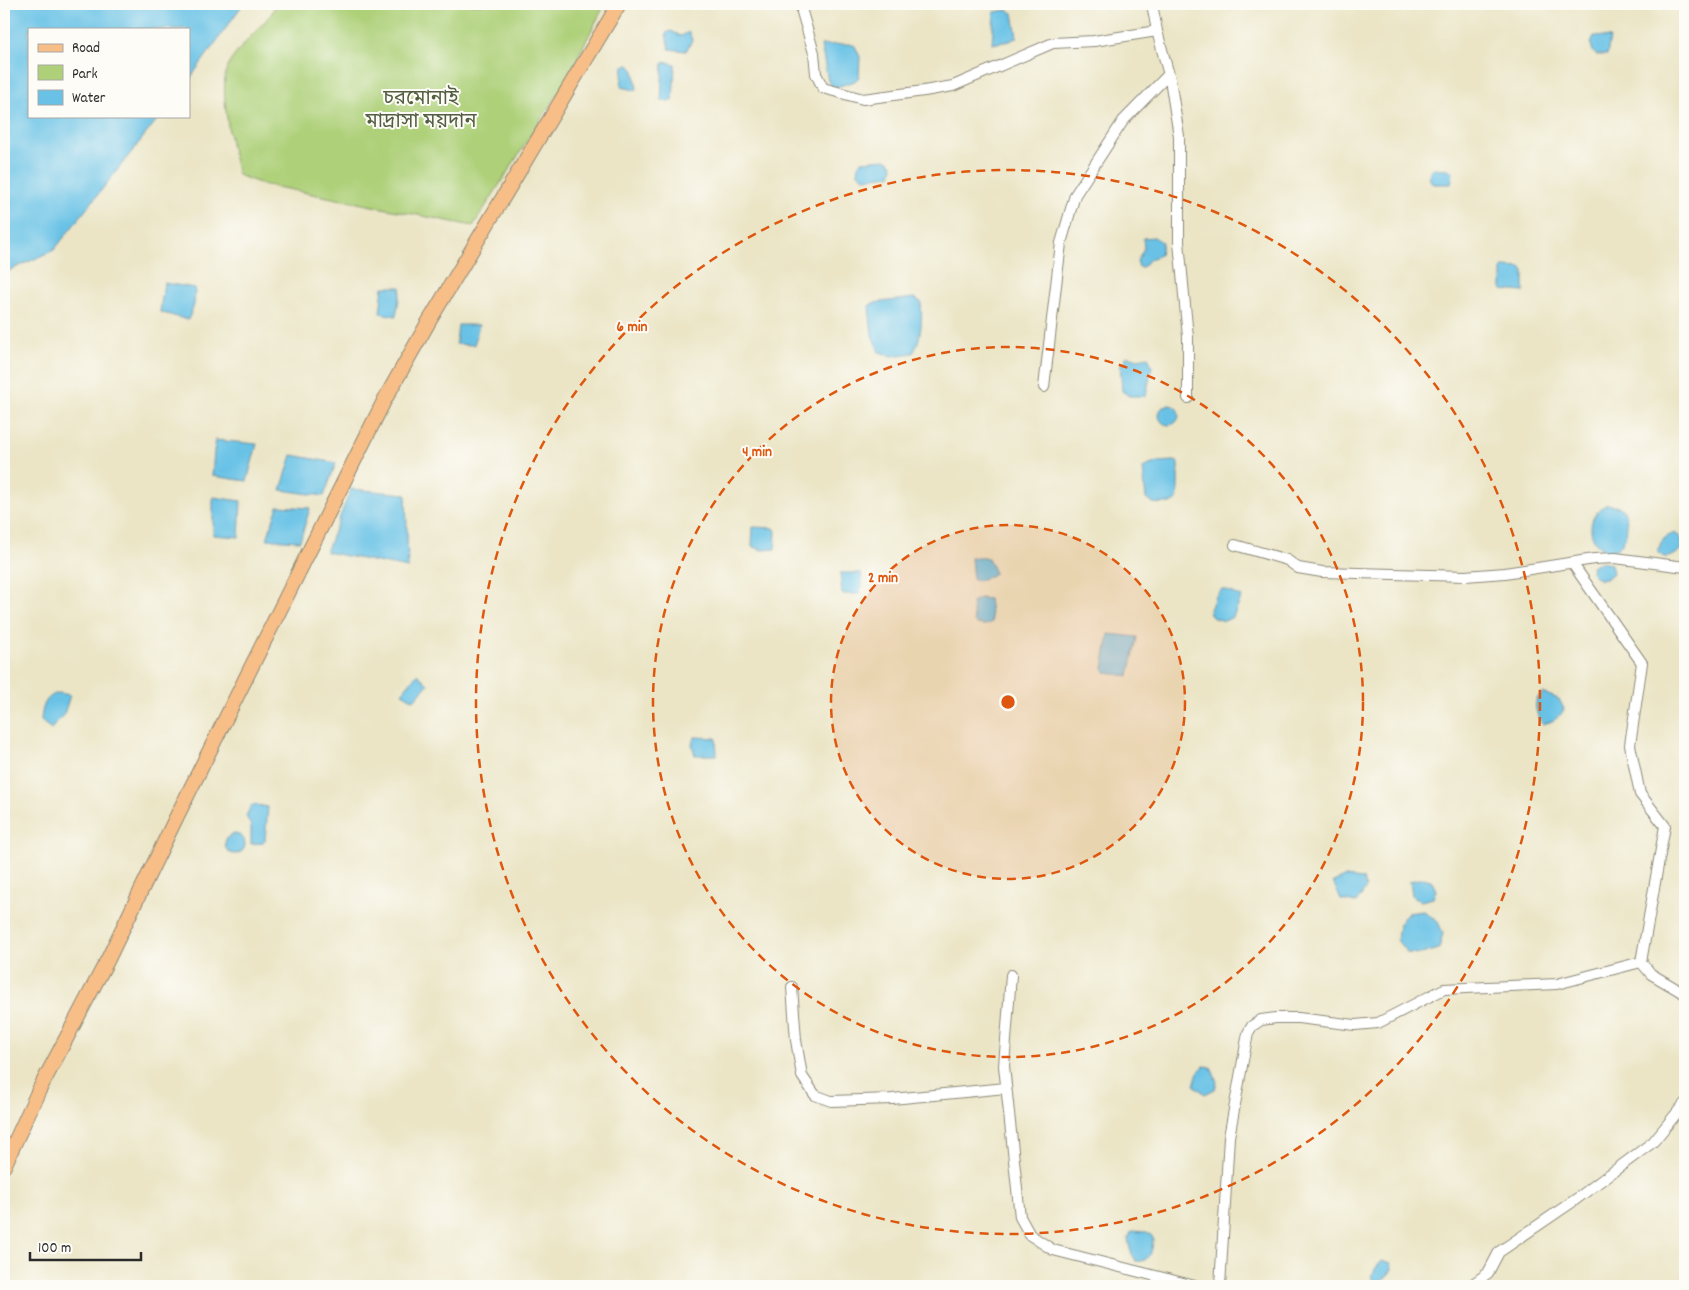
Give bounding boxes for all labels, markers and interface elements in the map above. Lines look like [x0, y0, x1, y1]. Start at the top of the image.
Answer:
legend [28, 28, 190, 118]
text: Road [72, 38, 100, 60]
text: Park [72, 64, 98, 86]
park label: চরমোনাই মাদ্রাসা ময়দান [365, 85, 477, 137]
text: Water [72, 88, 106, 110]
text: 6 min [617, 317, 647, 339]
text: 4 min [742, 442, 772, 464]
text: 2 min [868, 568, 898, 590]
centre of rings [999, 693, 1017, 711]
scale bar [30, 1230, 141, 1262]
text: 100 m [38, 1238, 71, 1260]

